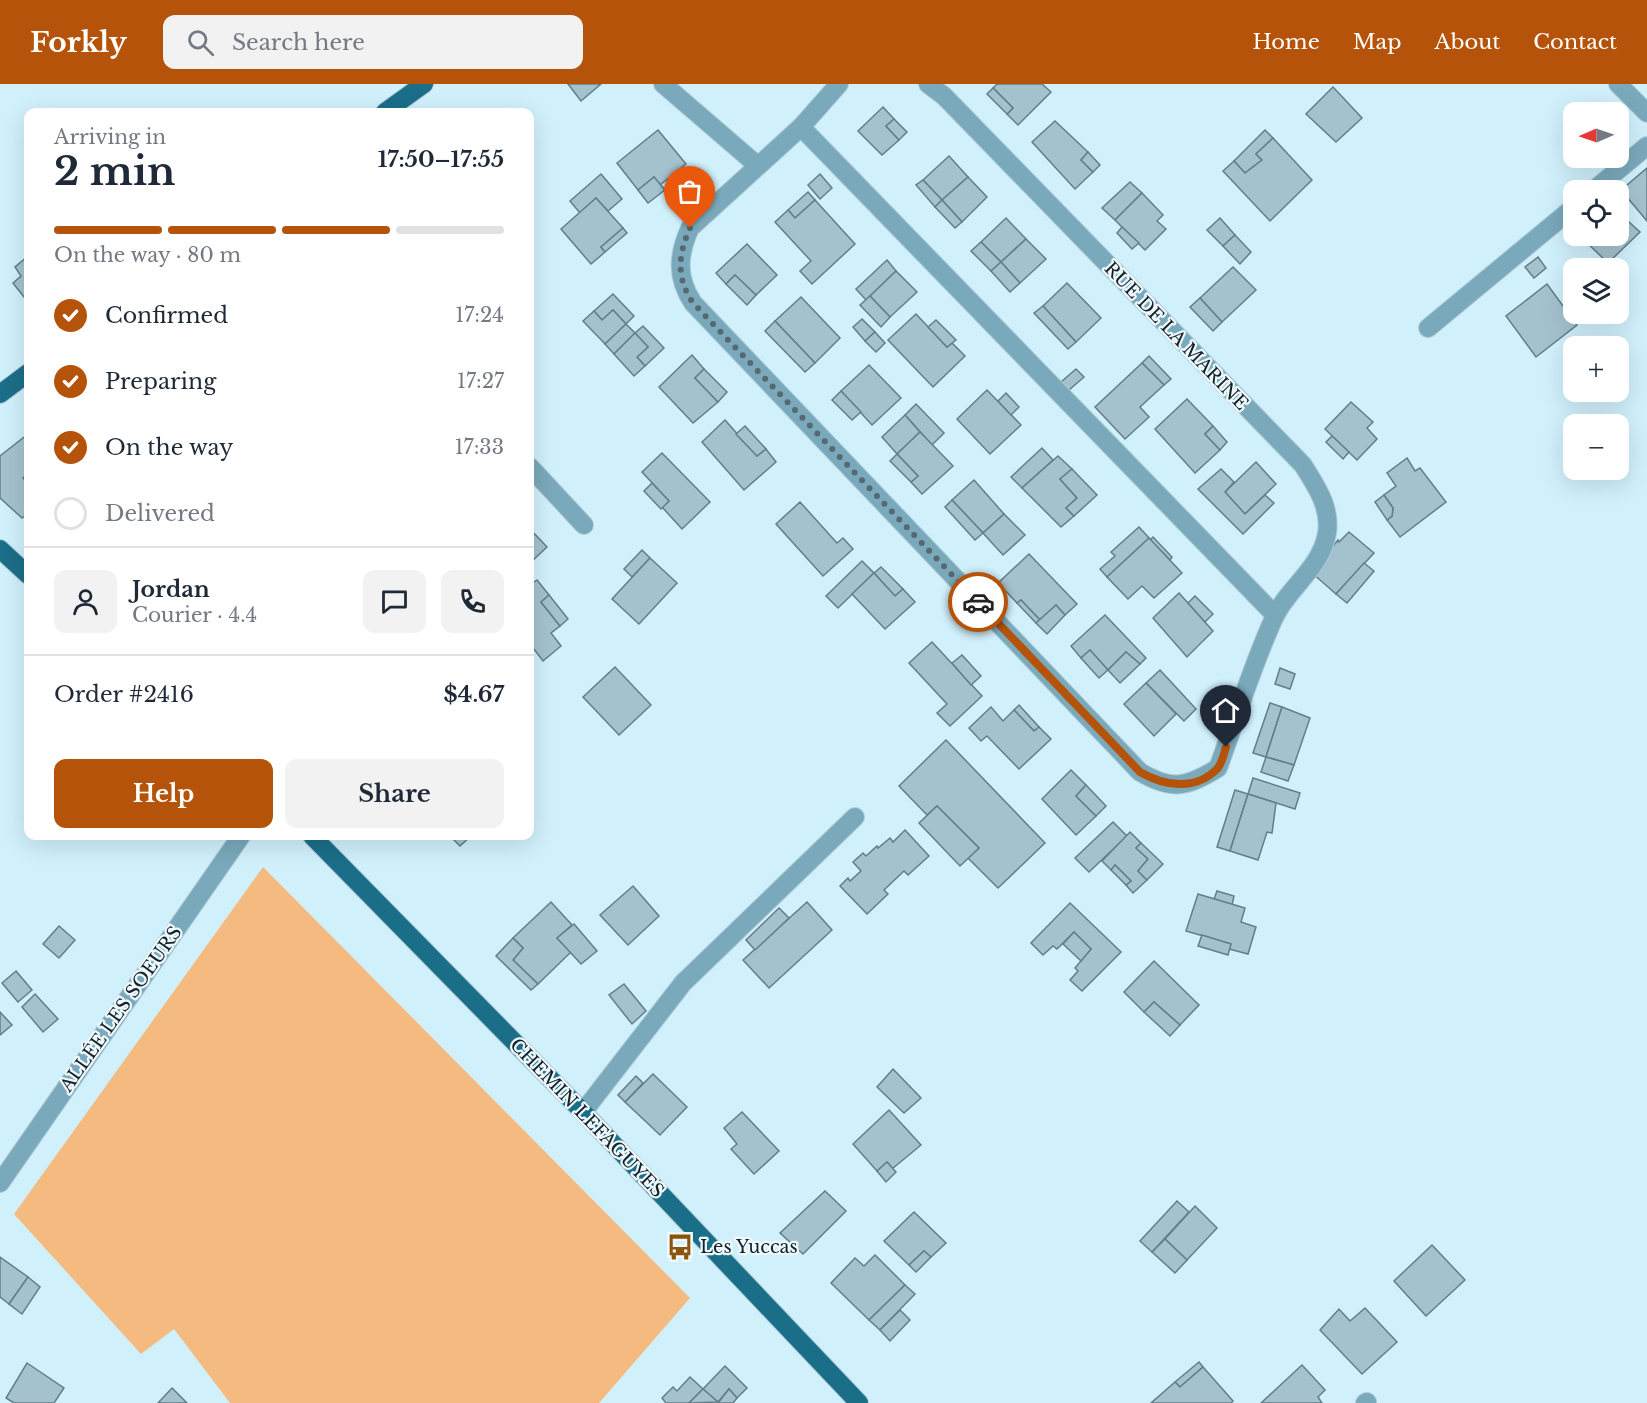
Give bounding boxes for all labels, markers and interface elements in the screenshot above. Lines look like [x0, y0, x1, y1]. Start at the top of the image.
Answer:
search box [163, 15, 583, 69]
text: Forkly [30, 25, 127, 60]
icon: search [184, 26, 217, 59]
text: Search here [232, 29, 365, 56]
text: Home [1253, 29, 1320, 55]
text: Map [1353, 29, 1401, 55]
text: About [1434, 29, 1500, 55]
text: Contact [1533, 29, 1617, 55]
north arrow [1563, 102, 1629, 168]
map controls [1563, 102, 1629, 480]
text: Arriving in [54, 125, 166, 149]
text: 17:50–17:55 [378, 146, 504, 173]
text: 2 min [54, 147, 175, 196]
pin [664, 166, 715, 228]
icon: bag [673, 175, 706, 208]
button: locate [1563, 180, 1629, 246]
text: On the way · 80 m [54, 243, 241, 267]
street label: RUE DE LA MARINE [1100, 257, 1252, 415]
button: layers [1563, 258, 1629, 324]
icon: check [54, 299, 87, 332]
text: Confirmed [105, 302, 228, 329]
text: 17:24 [455, 303, 504, 327]
button: + [1563, 336, 1629, 402]
icon: check [54, 365, 87, 398]
text: Preparing [105, 368, 216, 395]
text: 17:27 [457, 369, 504, 393]
button: − [1563, 414, 1629, 480]
icon: check [54, 431, 87, 464]
text: On the way [105, 434, 233, 461]
text: 17:33 [455, 435, 504, 459]
text: Delivered [105, 500, 215, 527]
button: person [54, 570, 117, 633]
button: chat [363, 570, 426, 633]
button: phone [441, 570, 504, 633]
courier [948, 572, 1008, 632]
text: Jordan [132, 576, 210, 603]
icon: car [962, 586, 995, 619]
text: Courier · 4.4 [132, 603, 257, 627]
text: Order #2416 [54, 681, 194, 708]
text: $4.67 [444, 681, 504, 708]
pin [1200, 685, 1251, 747]
icon: home [1209, 694, 1242, 727]
button: Help [54, 759, 273, 828]
button: Share [285, 759, 504, 828]
street label: ALLÉE LES SOEURS [54, 921, 187, 1097]
street label: CHEMIN LEFAGUYES [505, 1034, 669, 1202]
bus stop icon: Les Yuccas [665, 1232, 695, 1262]
place label: Les Yuccas [700, 1236, 798, 1258]

